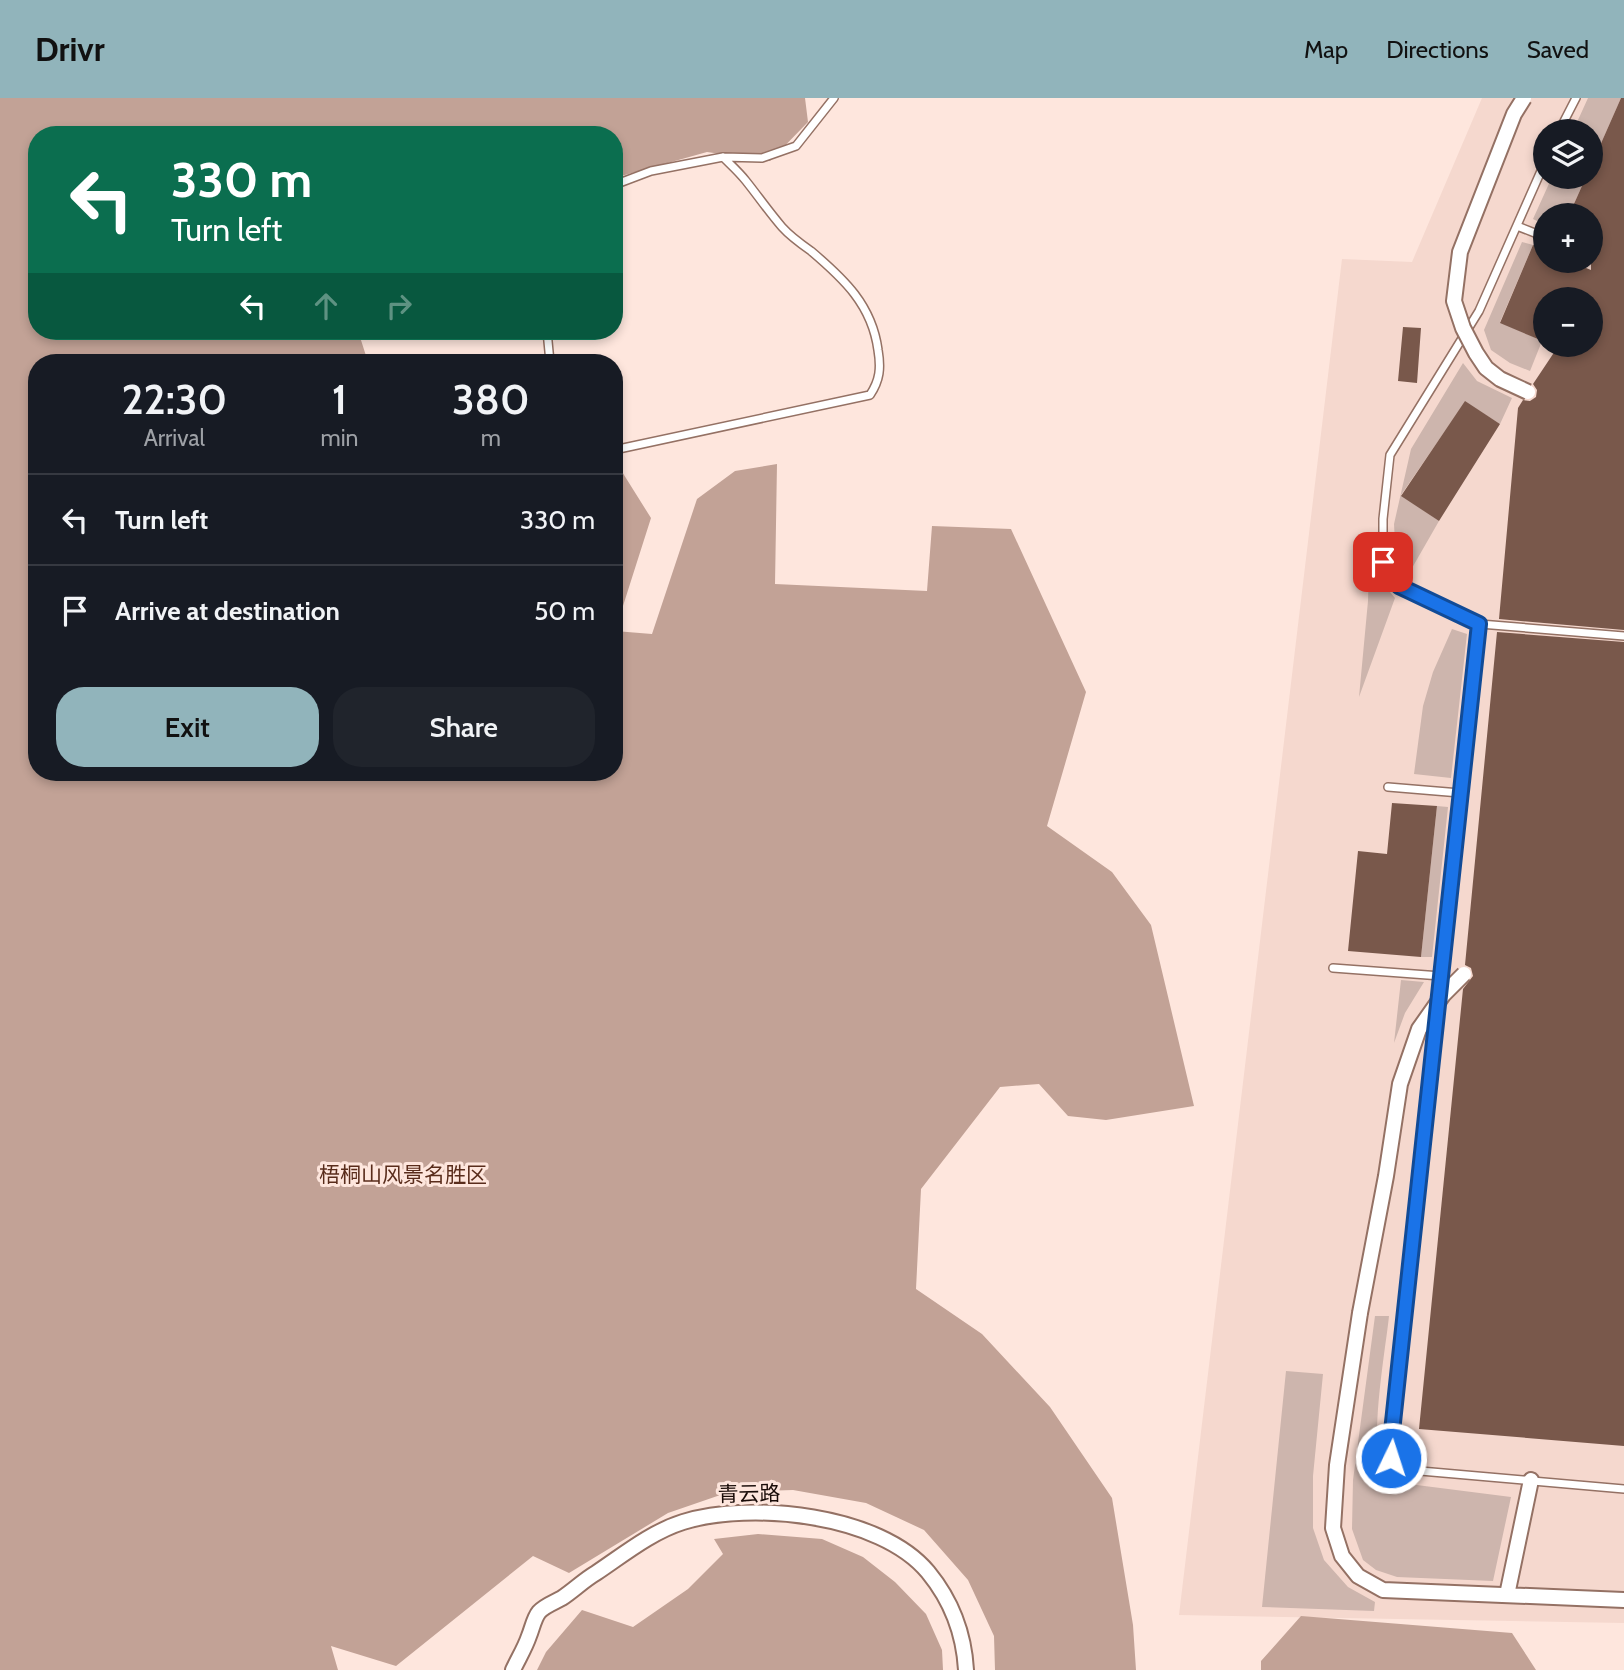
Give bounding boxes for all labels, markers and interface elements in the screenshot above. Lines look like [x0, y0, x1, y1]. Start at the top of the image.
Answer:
text: Drivr [35, 29, 105, 69]
text: Map [1304, 35, 1348, 64]
text: Directions [1386, 35, 1489, 64]
text: Saved [1527, 35, 1589, 64]
map controls [1533, 119, 1603, 357]
button: layers [1533, 119, 1603, 189]
text: 330 m [171, 150, 312, 209]
icon: left [56, 154, 147, 245]
button: + [1533, 203, 1603, 273]
text: Turn left [171, 210, 282, 249]
icon: left [234, 287, 272, 325]
icon: ahead [307, 287, 345, 325]
icon: right [380, 287, 418, 325]
button: − [1533, 287, 1603, 357]
text: 22:30 [121, 373, 227, 425]
text: 1 [332, 373, 347, 425]
text: 380 [452, 373, 530, 425]
text: Arrival [144, 424, 205, 452]
text: min [321, 424, 358, 452]
text: m [481, 424, 501, 452]
icon: left [56, 501, 94, 539]
text: Turn left [115, 504, 208, 536]
text: 330 m [520, 504, 595, 536]
pin [1353, 532, 1413, 592]
icon: arrive [1364, 543, 1402, 581]
icon: arrive [56, 592, 94, 630]
text: Arrive at destination [115, 595, 340, 627]
text: 50 m [534, 595, 595, 627]
button: Exit [56, 687, 319, 767]
button: Share [333, 687, 595, 767]
park label: 梧桐山风景名胜区 [319, 1162, 487, 1187]
position arrow [1354, 1421, 1428, 1495]
street label: 青云路 [717, 1480, 781, 1507]

